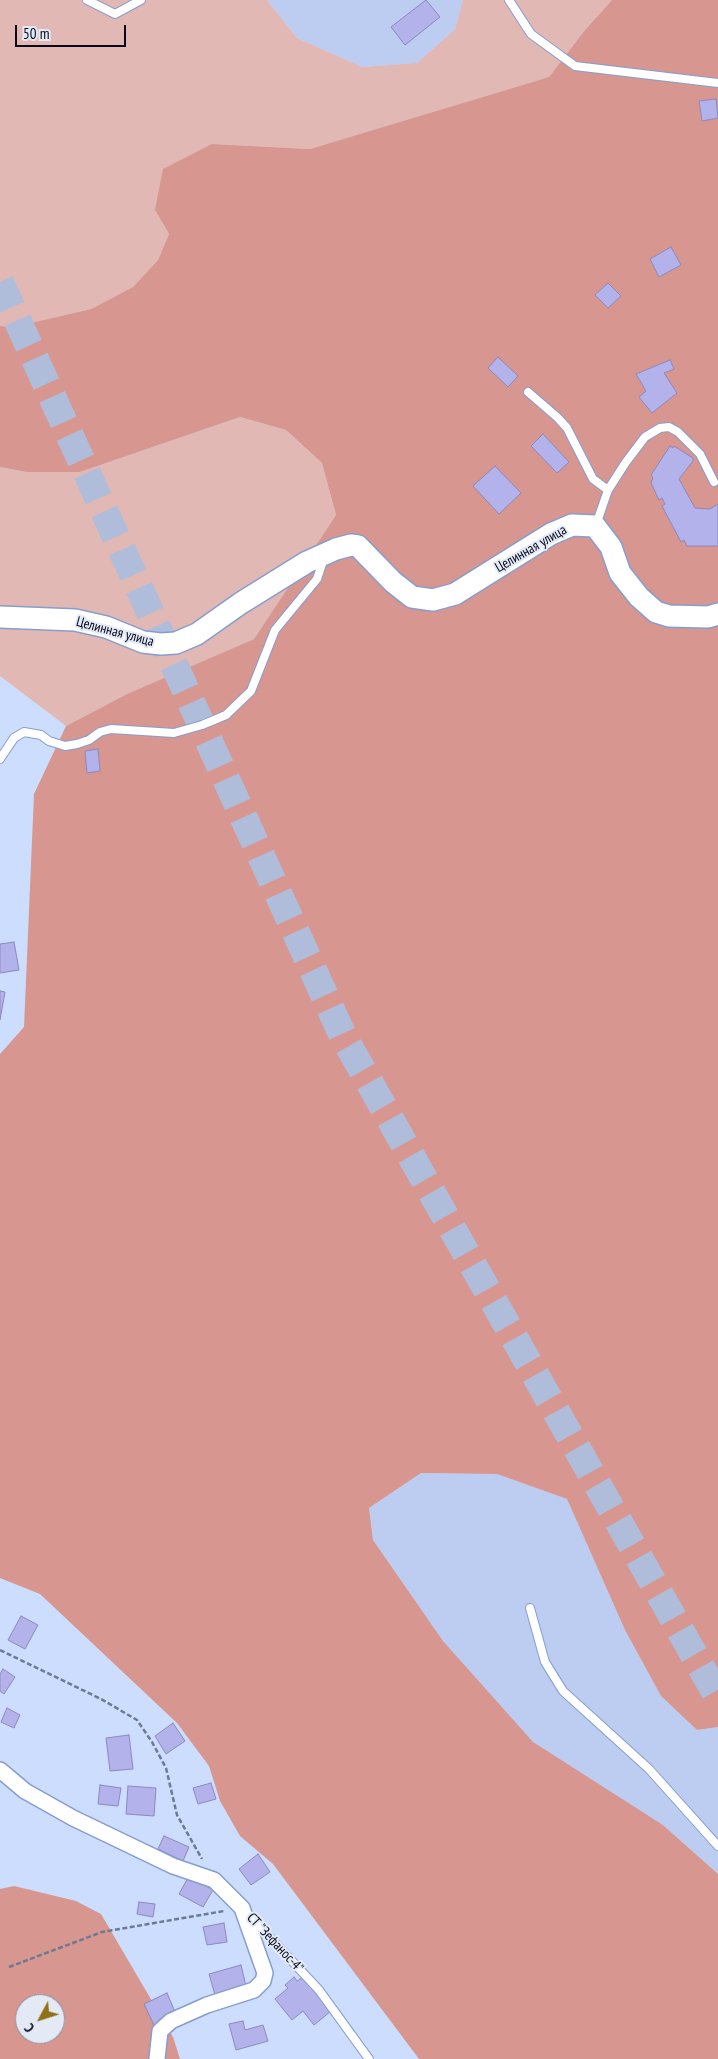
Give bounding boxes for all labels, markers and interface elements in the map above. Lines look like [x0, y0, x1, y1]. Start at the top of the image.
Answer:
scale bar [18, 15, 129, 47]
text: 50 m [23, 24, 49, 43]
street label: Целинная улица [492, 522, 570, 576]
street label: Целинная улица [74, 614, 156, 650]
street label: СТ "Зефанос-4" [243, 1910, 307, 1976]
north arrow [15, 1994, 65, 2044]
text: С [20, 2020, 38, 2036]

